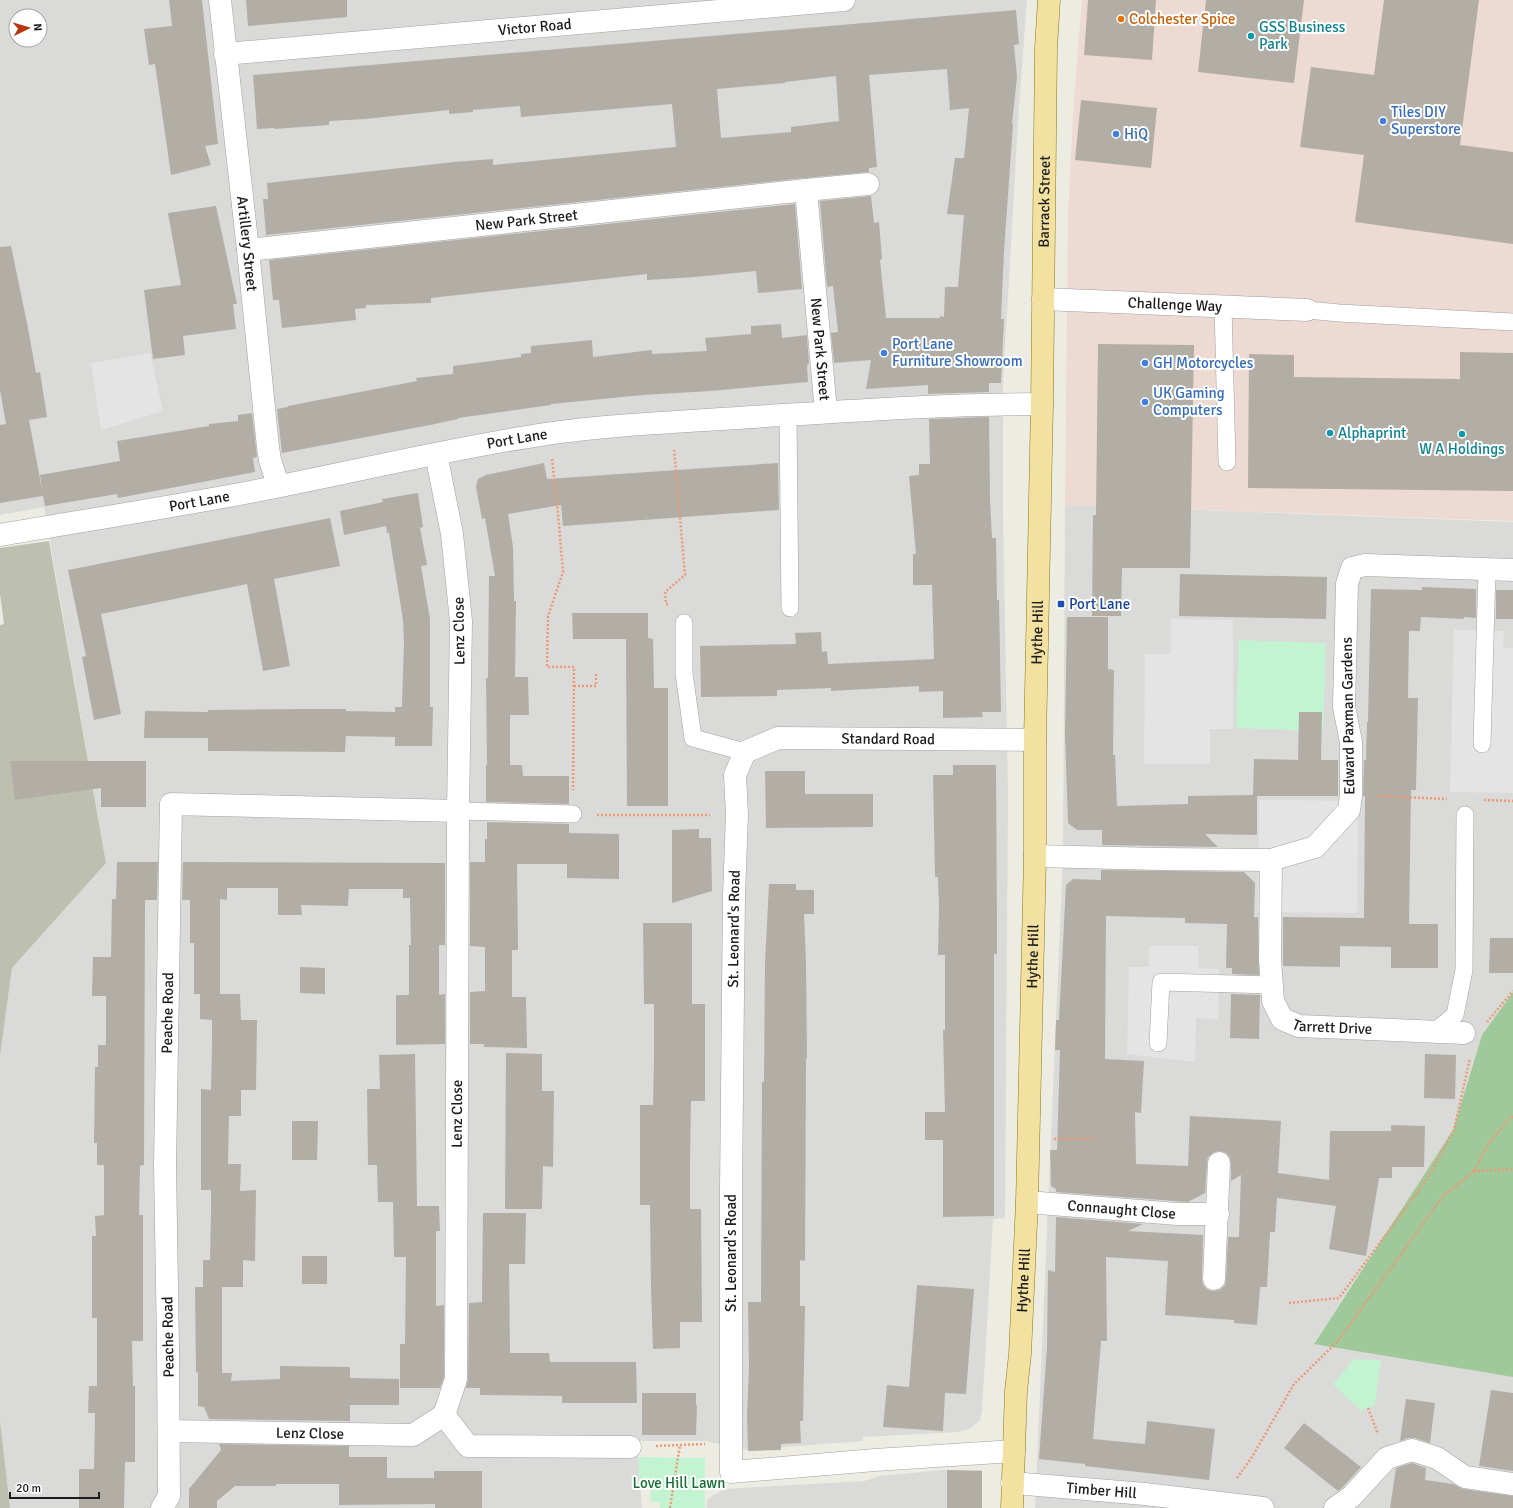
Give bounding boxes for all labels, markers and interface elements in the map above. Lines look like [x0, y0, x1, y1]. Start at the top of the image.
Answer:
north arrow [8, 8, 48, 48]
place label: Colchester Spice [1129, 10, 1236, 28]
marker: Colchester Spice [1116, 14, 1126, 24]
street label: Victor Road [497, 15, 572, 39]
place label: GSS Business Park [1259, 18, 1346, 53]
text: N [31, 23, 44, 32]
marker: GSS Business Park [1246, 31, 1256, 41]
place label: Tiles DIY Superstore [1391, 103, 1461, 138]
marker: Tiles DIY Superstore [1378, 116, 1388, 126]
place label: HiQ [1124, 125, 1148, 143]
marker: HiQ [1111, 129, 1121, 139]
street label: Barrack Street [1035, 155, 1054, 248]
street label: Artillery Street [233, 195, 261, 292]
street label: New Park Street [474, 206, 579, 235]
street label: Challenge Way [1127, 294, 1222, 315]
street label: New Park Street [807, 297, 834, 401]
place label: Port Lane Furniture Showroom [892, 335, 1023, 370]
marker: Port Lane Furniture Showroom [879, 348, 889, 358]
place label: GH Motorcycles [1153, 354, 1254, 372]
marker: GH Motorcycles [1140, 358, 1150, 368]
place label: UK Gaming Computers [1153, 384, 1225, 419]
marker: UK Gaming Computers [1140, 397, 1150, 407]
place label: Alphaprint [1338, 424, 1406, 442]
street label: Port Lane [485, 425, 549, 453]
marker: Alphaprint [1325, 428, 1335, 438]
marker: W A Holdings [1457, 429, 1467, 439]
place label: W A Holdings [1419, 440, 1505, 458]
street label: Port Lane [168, 487, 231, 515]
place label: Port Lane [1069, 595, 1130, 613]
street label: Lenz Close [449, 597, 469, 665]
marker: Port Lane [1056, 599, 1066, 609]
street label: Hythe Hill [1028, 600, 1047, 665]
street label: Edward Paxman Gardens [1338, 637, 1358, 795]
street label: Standard Road [841, 729, 935, 748]
street label: St. Leonard's Road [724, 870, 744, 988]
street label: Hythe Hill [1023, 924, 1042, 989]
street label: Peache Road [158, 972, 177, 1054]
street label: Tarrett Drive [1290, 1015, 1372, 1038]
street label: Lenz Close [448, 1080, 466, 1148]
street label: St. Leonard's Road [722, 1194, 740, 1312]
street label: Connaught Close [1067, 1196, 1177, 1223]
street label: Hythe Hill [1013, 1248, 1034, 1313]
street label: Peache Road [158, 1296, 178, 1378]
street label: Lenz Close [276, 1424, 344, 1443]
scale bar [10, 1474, 99, 1500]
park label: Love Hill Lawn [633, 1474, 725, 1492]
street label: Timber Hill [1066, 1479, 1138, 1502]
text: 20 m [16, 1481, 41, 1496]

